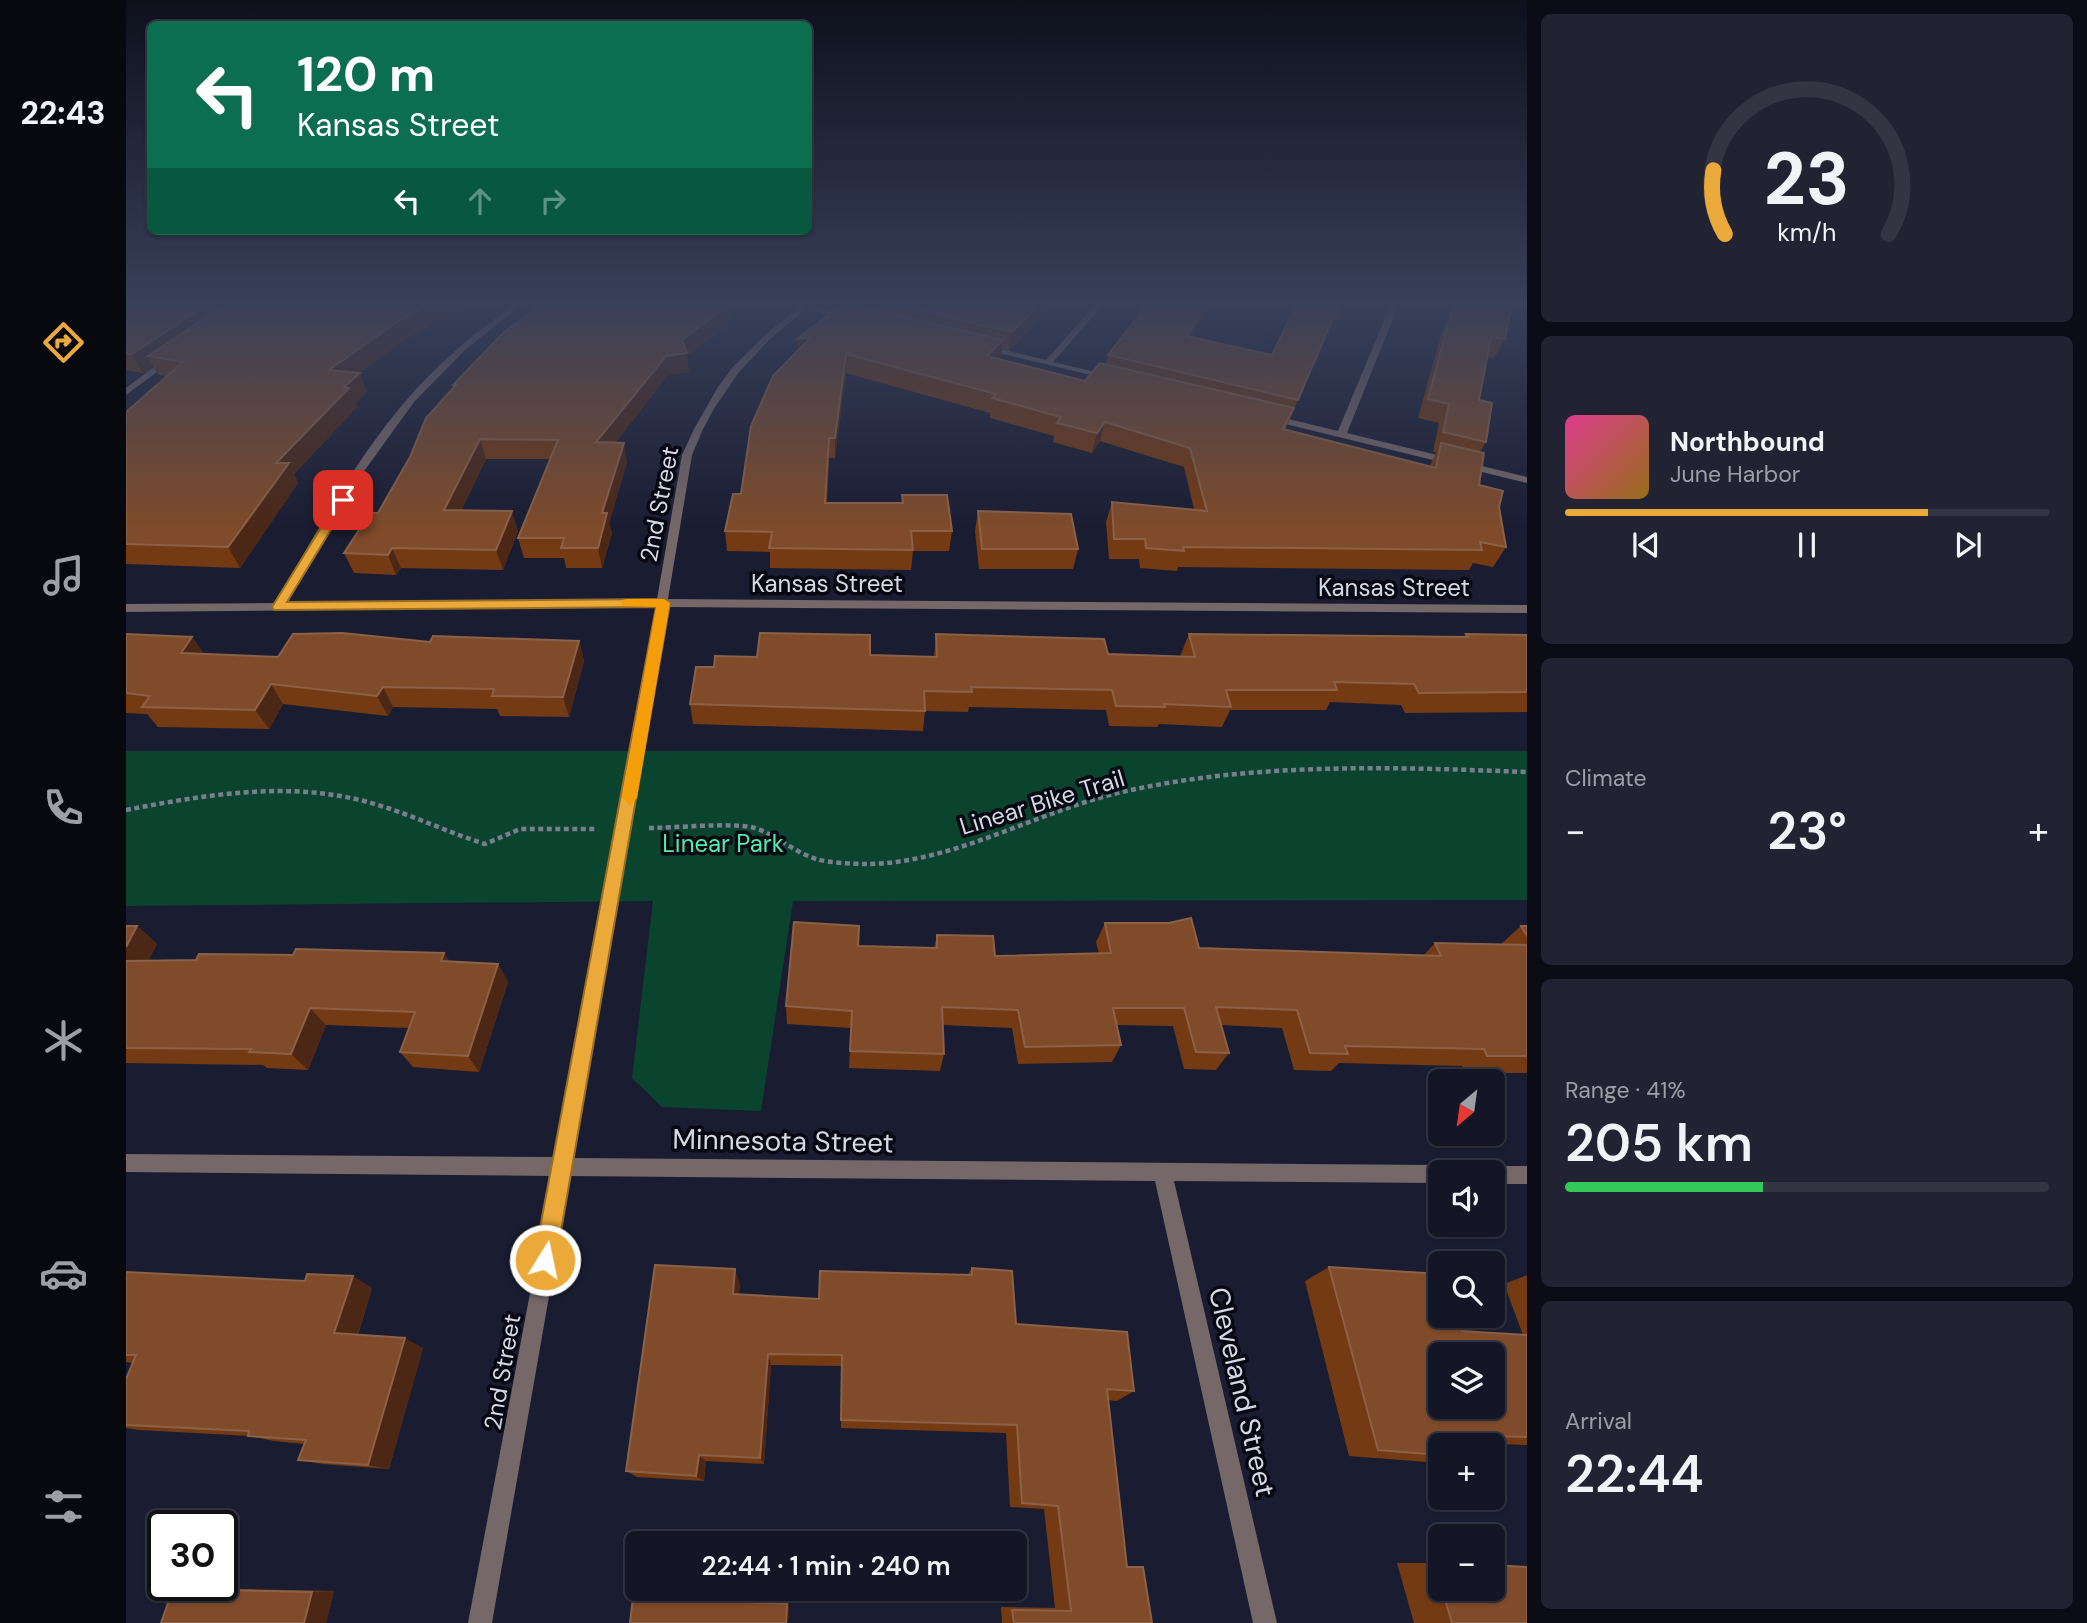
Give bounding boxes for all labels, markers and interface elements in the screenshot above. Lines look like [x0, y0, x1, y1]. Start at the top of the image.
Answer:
text: 120 m [297, 42, 435, 106]
icon: left [182, 49, 273, 140]
text: 22:43 [20, 92, 106, 134]
text: Kansas Street [297, 104, 500, 146]
text: 23 [1764, 132, 1850, 227]
icon: left [388, 182, 426, 220]
icon: ahead [461, 182, 499, 220]
icon: right [534, 182, 572, 220]
text: km/h [1777, 216, 1837, 249]
icon: directions [39, 318, 88, 367]
text: Northbound [1670, 425, 1825, 459]
street label: 2nd Street [633, 444, 685, 564]
text: June Harbor [1670, 459, 1800, 489]
pin [313, 470, 373, 530]
icon: arrive [324, 481, 362, 519]
icon: previous [1627, 526, 1665, 564]
icon: pause [1788, 526, 1826, 564]
icon: next [1949, 526, 1987, 564]
icon: music [39, 551, 88, 600]
street label: Kansas Street [751, 568, 903, 599]
street label: Kansas Street [1318, 572, 1470, 603]
street label: Linear Bike Trail [956, 762, 1128, 842]
text: Climate [1565, 763, 1647, 793]
icon: phone [39, 783, 88, 832]
text: 23° [1767, 797, 1847, 865]
text: − [1565, 806, 1586, 856]
text: + [2028, 806, 2049, 856]
park label: Linear Park [662, 828, 784, 859]
icon: climate [39, 1016, 88, 1065]
north arrow [1428, 1069, 1505, 1146]
map controls [1428, 1069, 1505, 1601]
text: Range · 41% [1565, 1075, 1686, 1105]
text: 205 km [1565, 1109, 1753, 1177]
street label: Minnesota Street [672, 1121, 894, 1161]
button: sound [1428, 1160, 1505, 1237]
position arrow [508, 1223, 582, 1297]
icon: car [39, 1249, 88, 1298]
button: search [1428, 1251, 1505, 1328]
street label: Cleveland Street [1200, 1284, 1284, 1500]
street label: 2nd Street [477, 1312, 527, 1432]
button: layers [1428, 1342, 1505, 1419]
text: Arrival [1565, 1406, 1632, 1436]
button: + [1428, 1433, 1505, 1510]
text: 22:44 [1565, 1440, 1704, 1508]
icon: filters [39, 1482, 88, 1531]
speed limit sign: 30 [147, 1510, 238, 1601]
button: − [1428, 1524, 1505, 1601]
text: 22:44 · 1 min · 240 m [702, 1549, 950, 1583]

